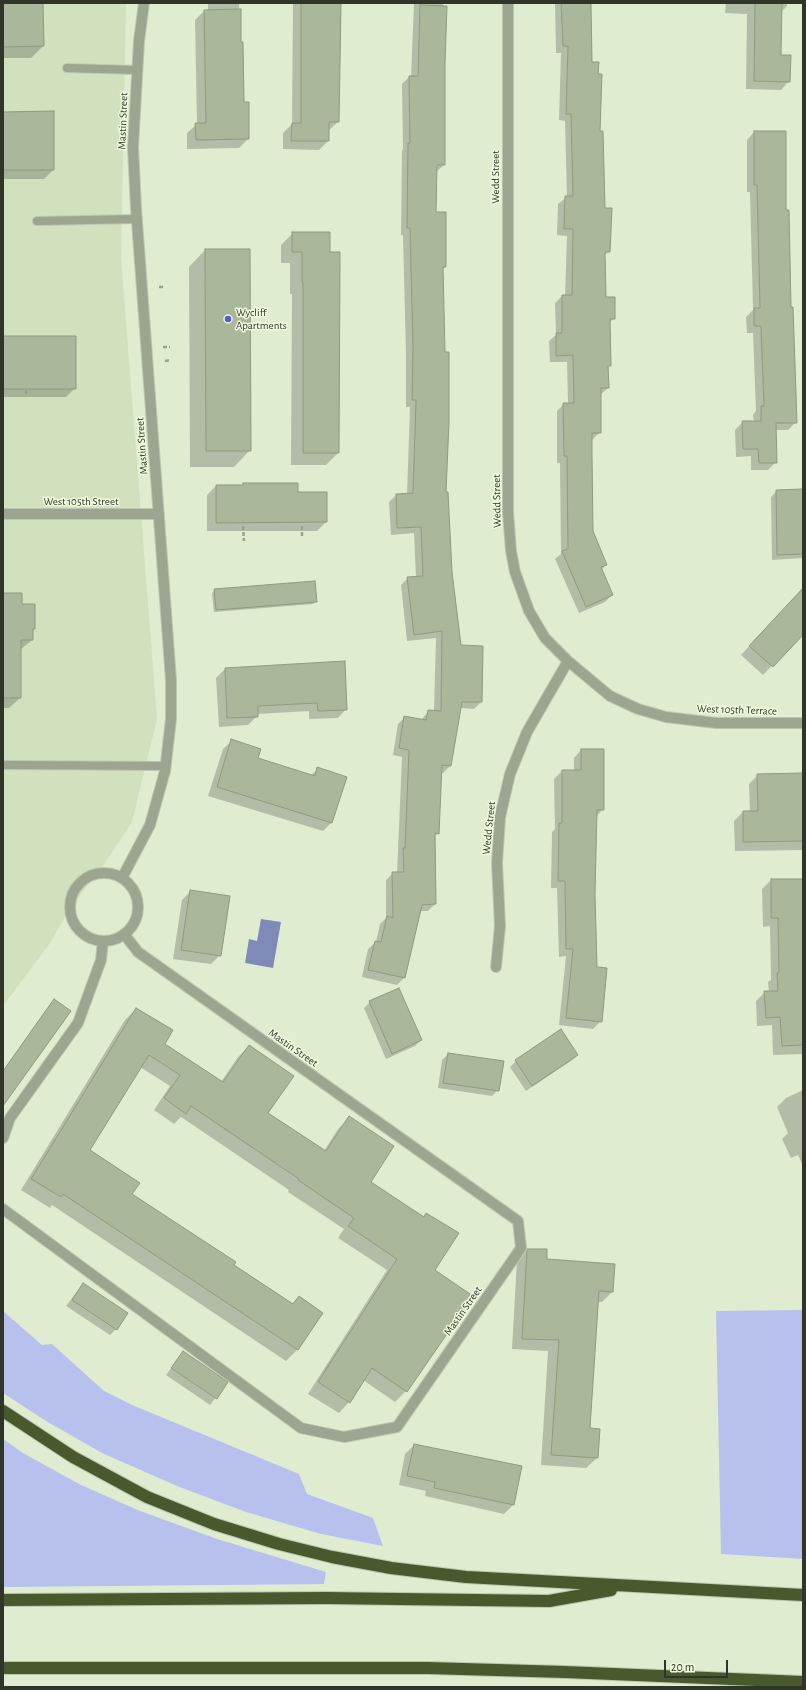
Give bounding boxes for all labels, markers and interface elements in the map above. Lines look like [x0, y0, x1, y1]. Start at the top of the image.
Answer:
street label: Mastin Street [115, 92, 131, 150]
street label: Wedd Street [489, 150, 503, 204]
place label: Wycliff Apartments [236, 306, 287, 332]
marker: Wycliff Apartments [223, 314, 233, 324]
street label: Mastin Street [133, 417, 151, 475]
street label: Wedd Street [490, 474, 504, 528]
street label: West 105th Street [44, 495, 118, 509]
street label: West 105th Terrace [697, 702, 777, 718]
street label: Wedd Street [480, 801, 498, 855]
street label: Mastin Street [266, 1026, 320, 1070]
street label: Mastin Street [441, 1284, 485, 1338]
scale bar [666, 1652, 730, 1678]
text: 20 m [671, 1661, 694, 1673]

